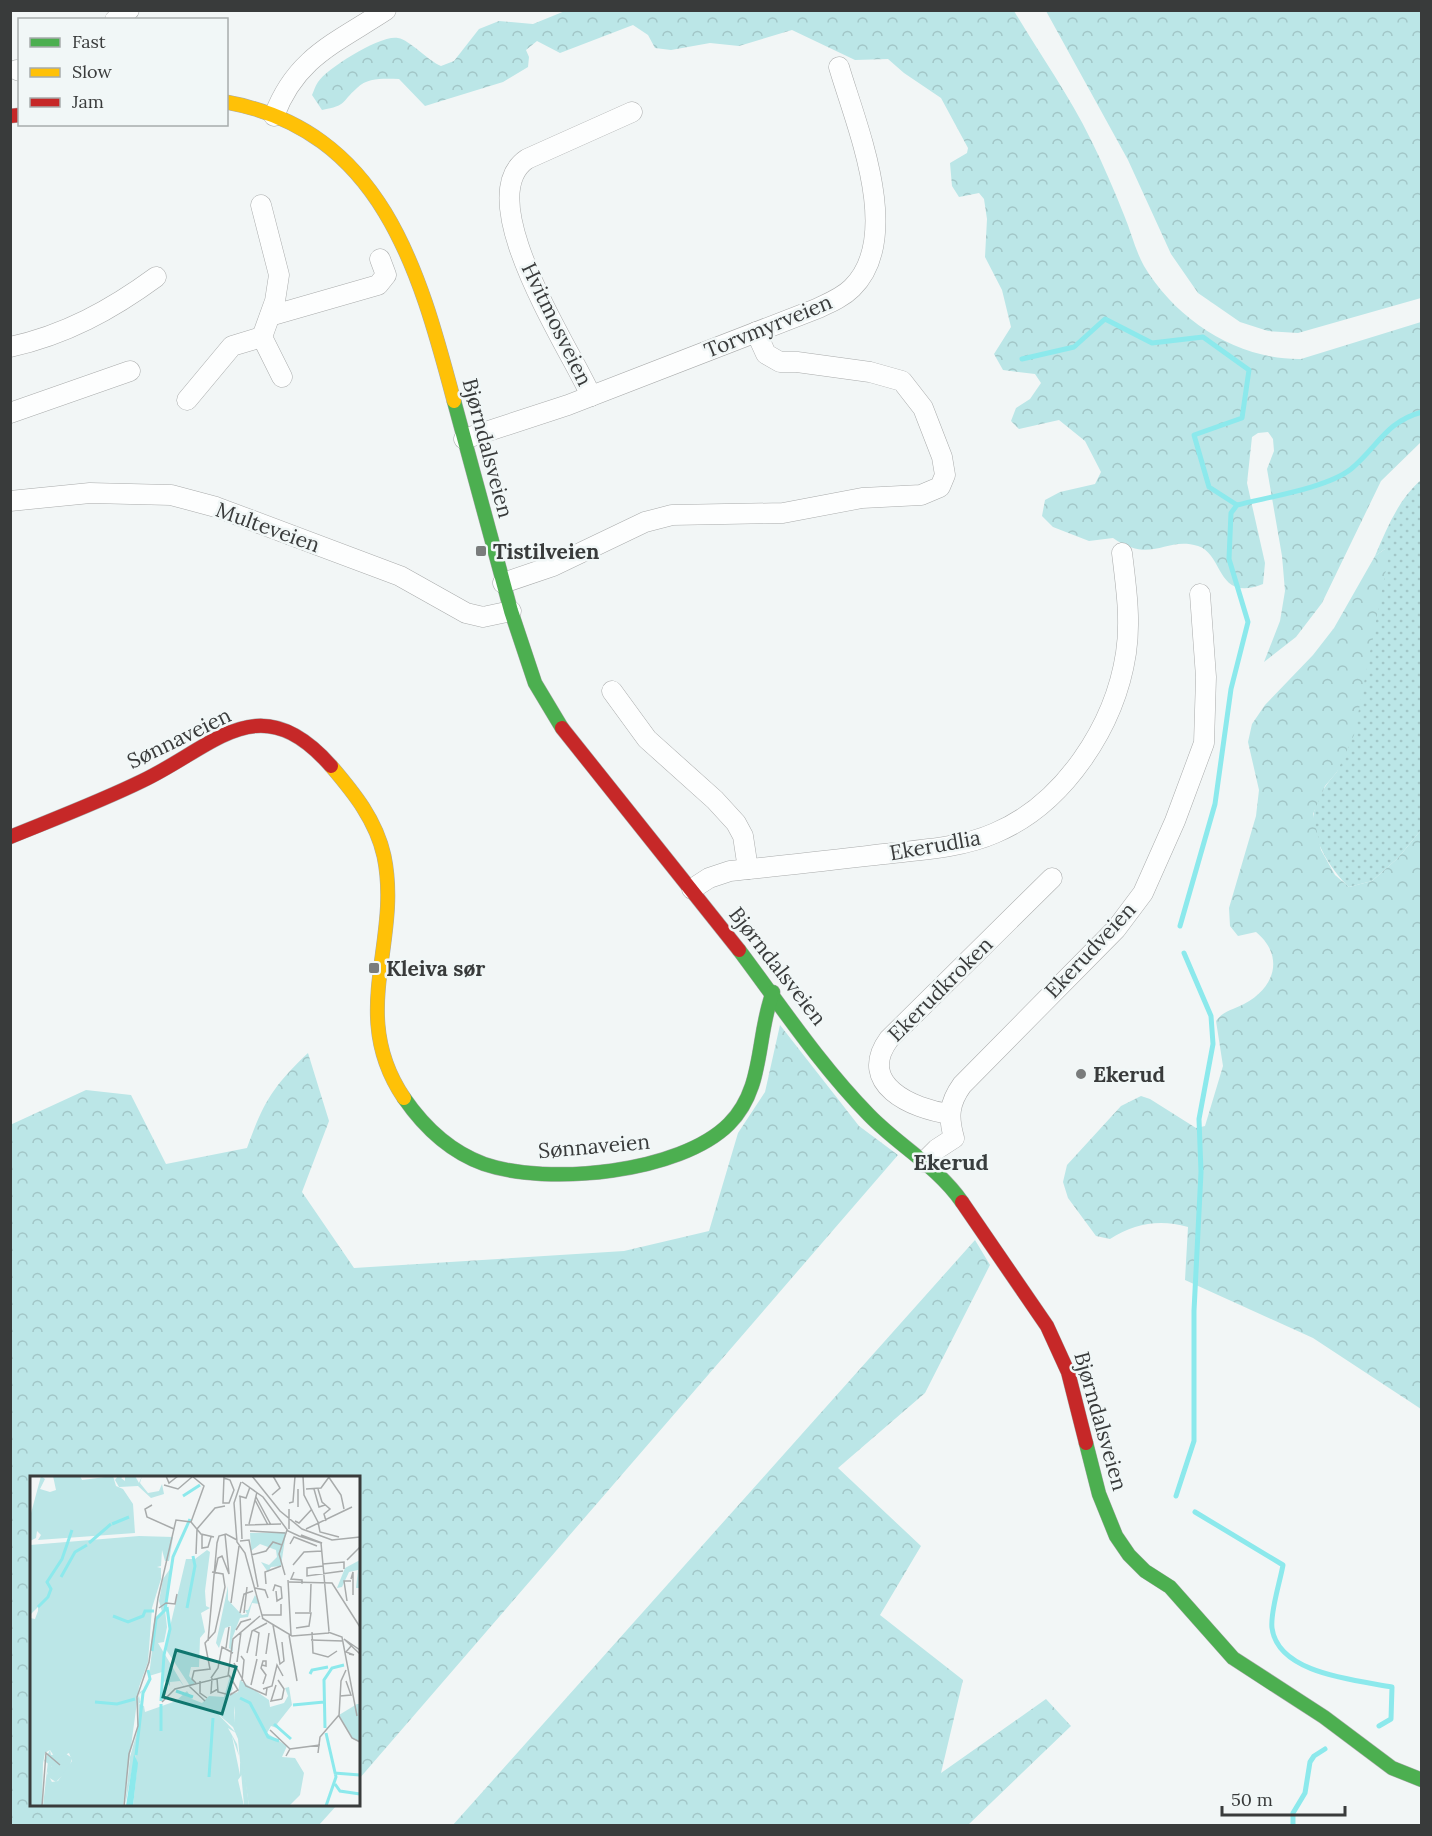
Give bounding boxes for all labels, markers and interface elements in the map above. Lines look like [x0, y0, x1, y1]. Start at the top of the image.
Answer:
legend [18, 18, 228, 126]
text: Fast [72, 30, 106, 53]
text: Slow [72, 60, 112, 83]
text: Jam [71, 90, 104, 113]
street label: Hvitmosveien [516, 258, 599, 390]
street label: Torvmyrveien [700, 288, 836, 364]
street label: Bjørndalsveien [456, 375, 520, 521]
street label: Multeveien [212, 496, 324, 558]
place label: Tistilveien [493, 538, 599, 565]
marker: Tistilveien [474, 544, 488, 558]
street label: Sønnaveien [123, 701, 236, 775]
street label: Ekerudlia [887, 824, 983, 866]
street label: Ekerudveien [1039, 896, 1141, 1004]
street label: Bjørndalsveien [723, 901, 833, 1031]
street label: Ekerudkroken [882, 931, 998, 1047]
place label: Kleiva sør [386, 955, 485, 982]
marker: Kleiva sør [367, 961, 381, 975]
place label: Ekerud [1093, 1061, 1165, 1088]
marker: Ekerud [1074, 1067, 1088, 1081]
street label: Sønnaveien [537, 1128, 651, 1164]
district label: Ekerud [913, 1148, 989, 1176]
street label: Bjørndalsveien [1068, 1348, 1134, 1494]
inset map [30, 1476, 360, 1806]
scale bar [1222, 1779, 1345, 1817]
text: 50 m [1231, 1788, 1273, 1811]

